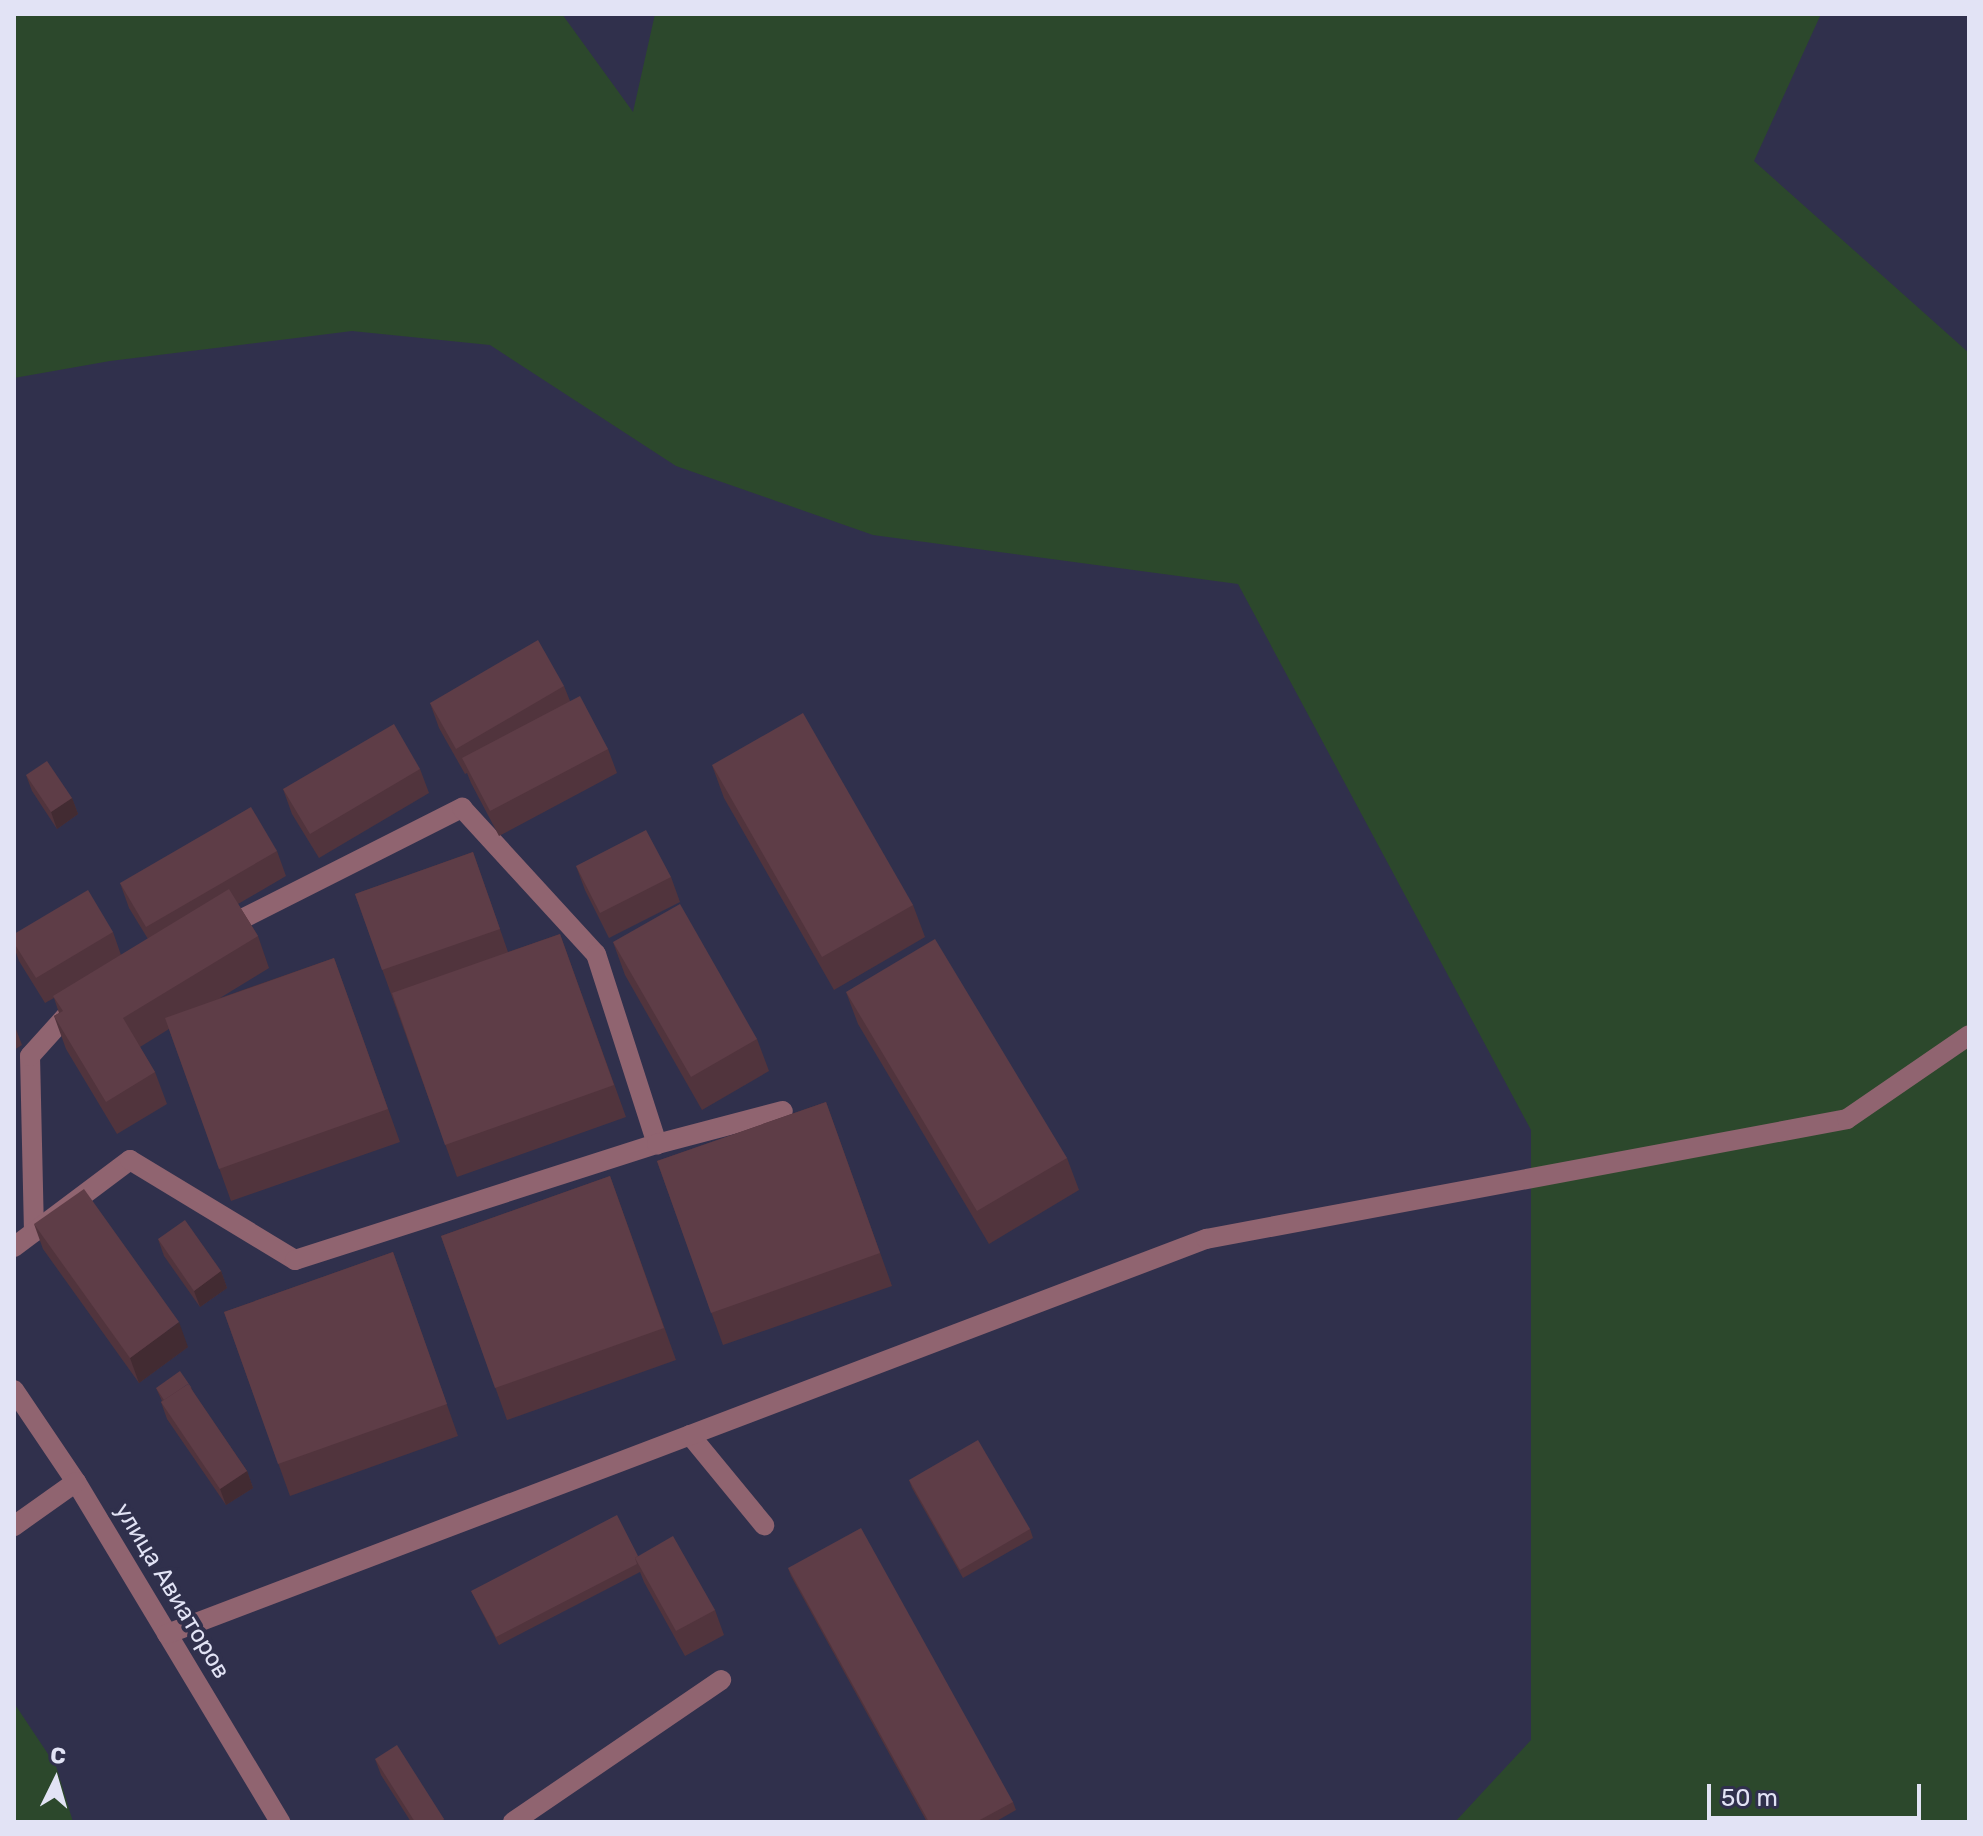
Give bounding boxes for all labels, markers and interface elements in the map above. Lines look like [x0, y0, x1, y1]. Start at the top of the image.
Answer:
street label: улица Авиаторов [108, 1498, 236, 1684]
north arrow [16, 1740, 96, 1820]
text: С [49, 1741, 67, 1770]
scale bar [1711, 1768, 1925, 1818]
text: 50 m [1721, 1784, 1778, 1812]

